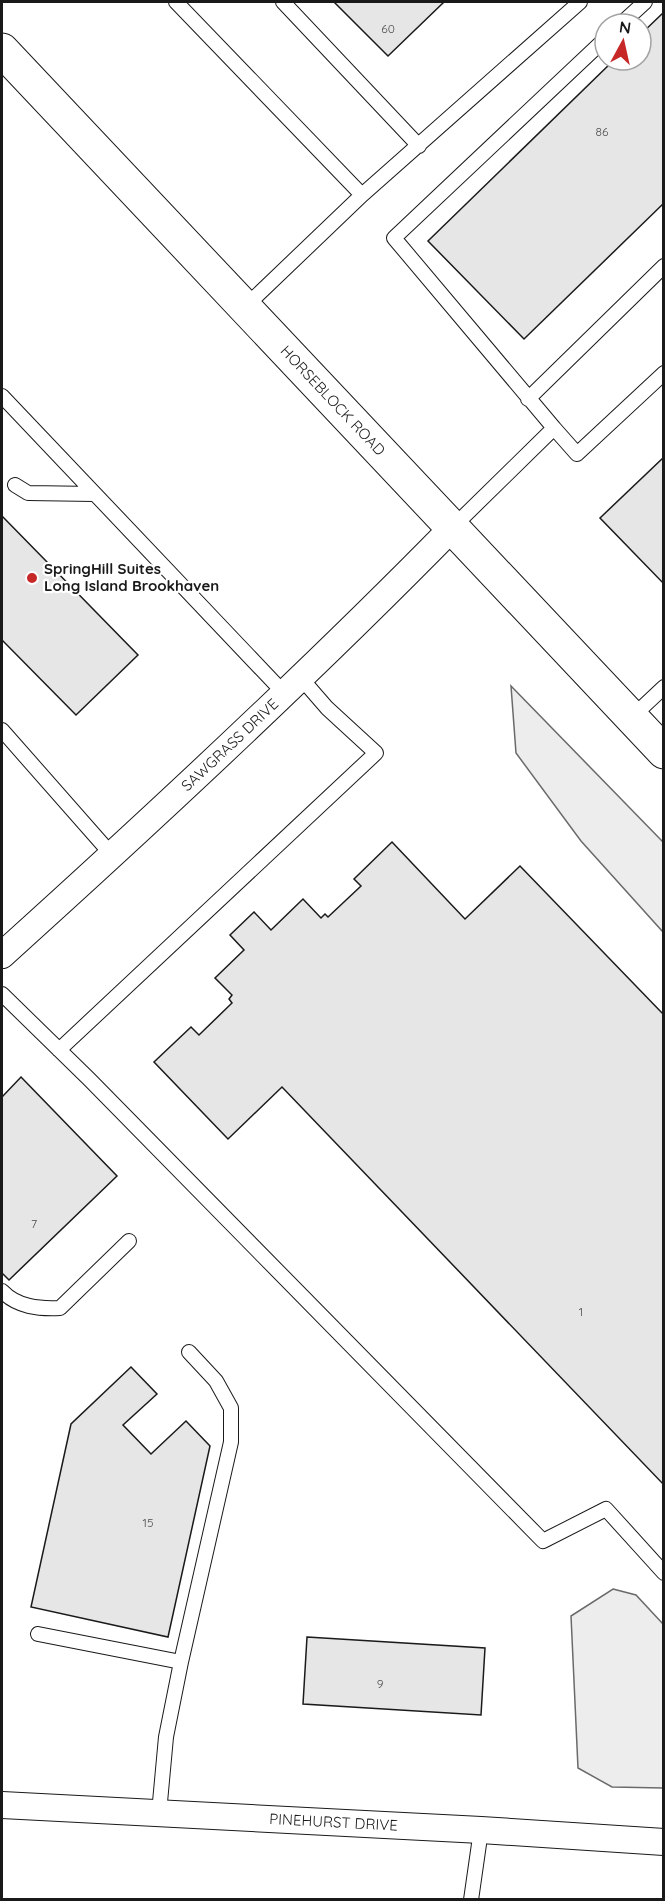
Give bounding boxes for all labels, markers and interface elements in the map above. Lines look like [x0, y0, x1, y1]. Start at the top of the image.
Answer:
north arrow [593, 12, 653, 72]
text: N [618, 16, 632, 38]
house number: 60 [381, 21, 395, 36]
house number: 86 [596, 124, 609, 139]
street label: HORSEBLOCK ROAD [277, 341, 390, 459]
place label: SpringHill Suites Long Island Brookhaven [44, 559, 219, 595]
marker: SpringHill Suites Long Island Brookhaven [25, 571, 39, 585]
street label: SAWGRASS DRIVE [177, 694, 282, 795]
house number: 7 [31, 1216, 37, 1231]
house number: 1 [579, 1304, 583, 1319]
house number: 15 [143, 1515, 153, 1530]
house number: 9 [377, 1676, 384, 1691]
street label: PINEHURST DRIVE [269, 1809, 398, 1835]

